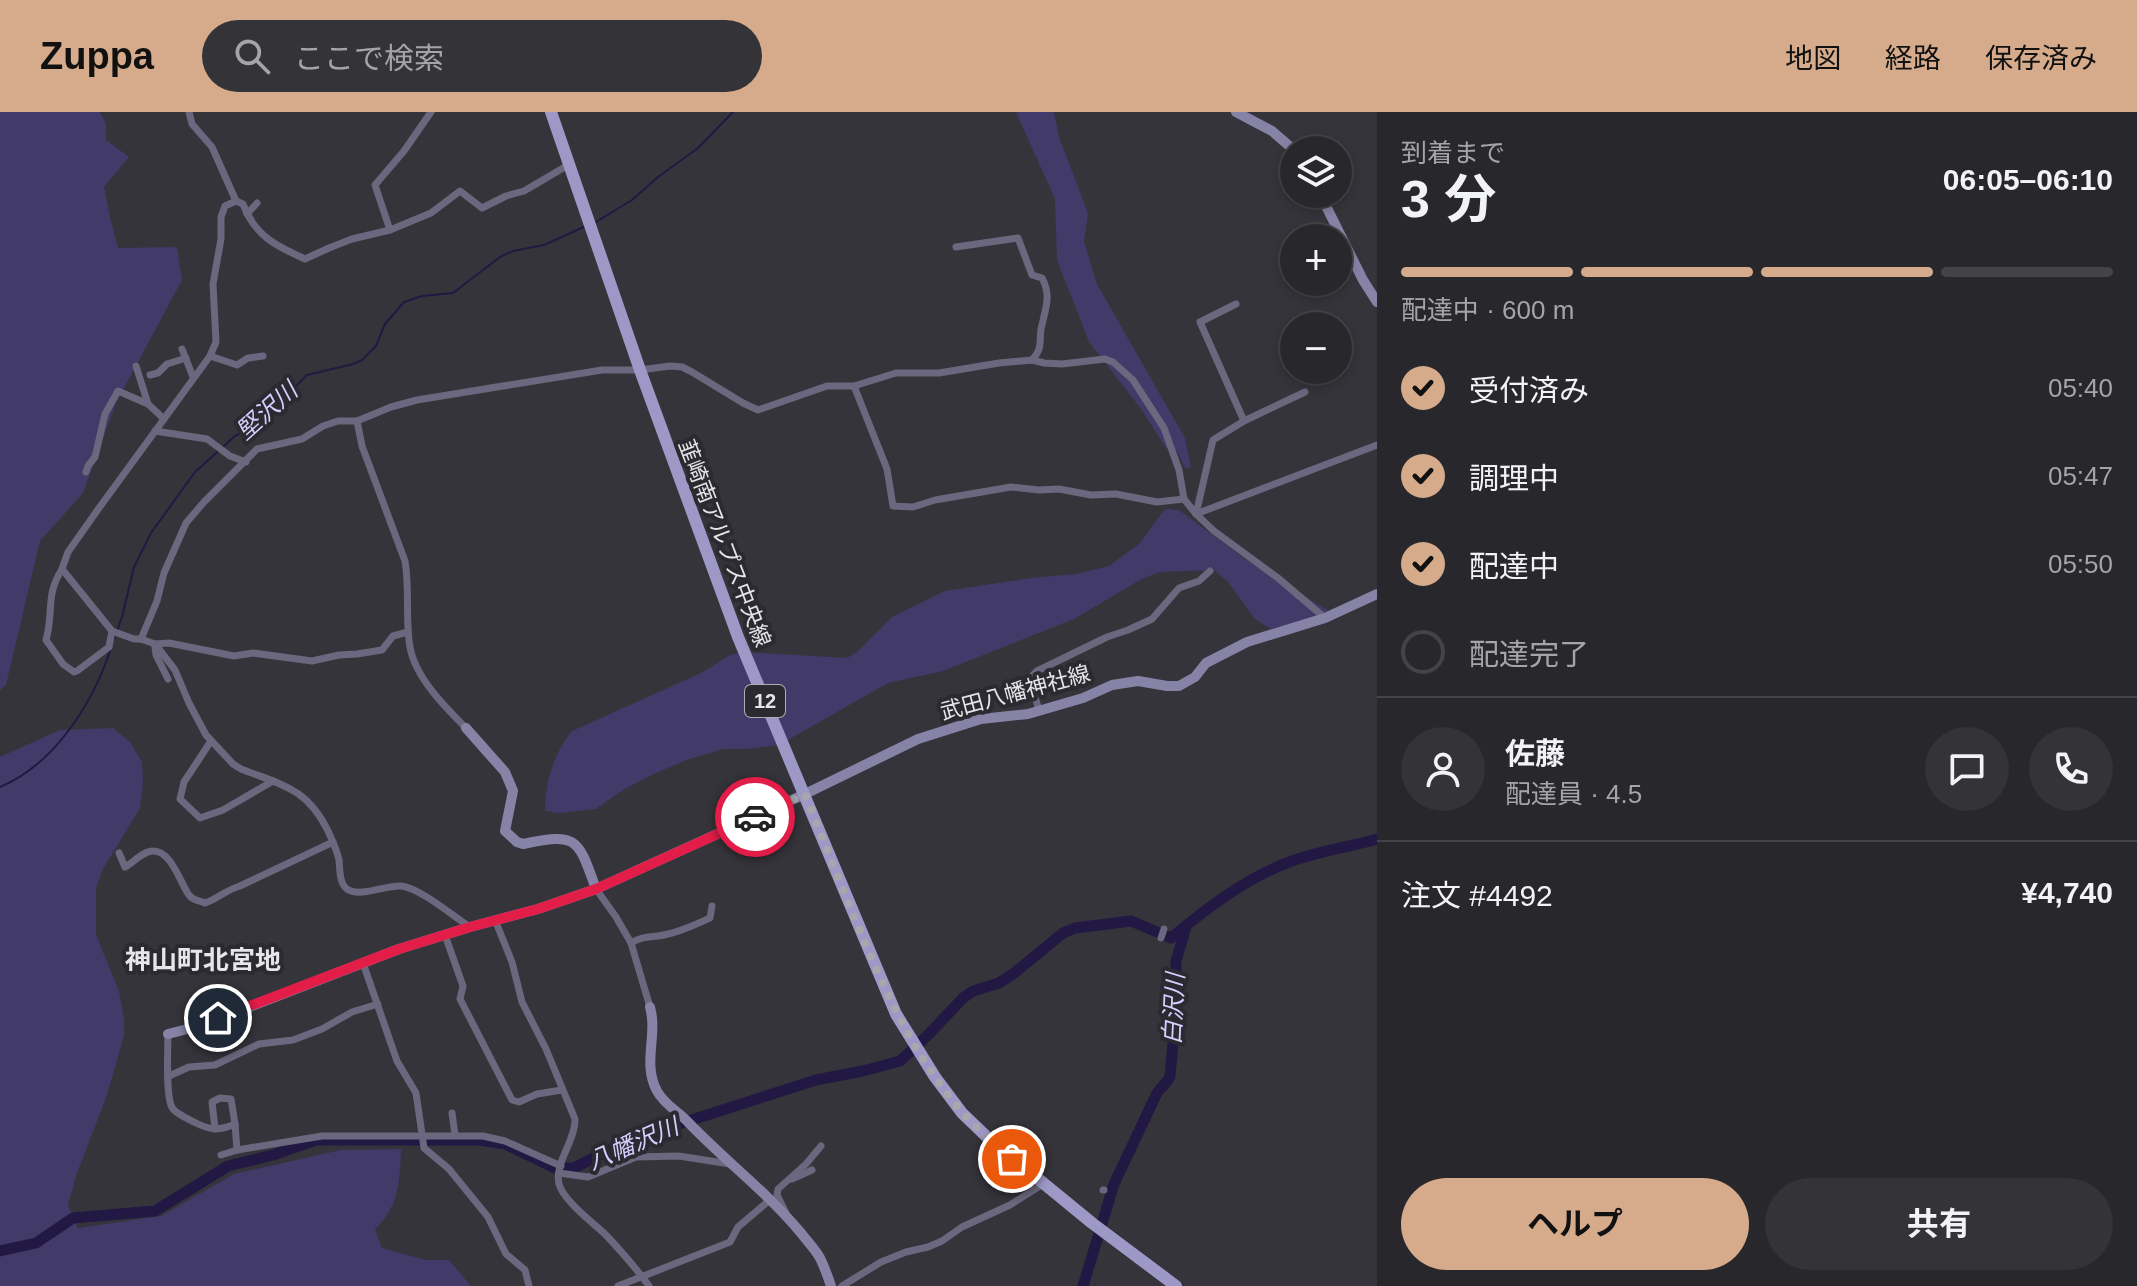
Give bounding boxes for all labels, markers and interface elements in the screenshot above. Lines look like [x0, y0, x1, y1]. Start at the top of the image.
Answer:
search box [202, 20, 762, 92]
icon: search [230, 34, 274, 78]
text: Zuppa [40, 35, 154, 77]
text: ここで検索 [294, 42, 444, 75]
text: 地図 [1785, 43, 1841, 74]
text: 経路 [1885, 43, 1941, 74]
text: 保存済み [1985, 43, 2097, 74]
map controls [1280, 136, 1352, 384]
button: layers [1280, 136, 1352, 208]
text: 到着まで [1401, 138, 1505, 168]
text: 06:05–06:10 [1943, 163, 2113, 196]
text: 3 分 [1401, 170, 1496, 228]
button: + [1280, 224, 1352, 296]
text: 配達中 · 600 m [1401, 295, 1574, 325]
button: − [1280, 312, 1352, 384]
icon: check [1401, 366, 1445, 410]
text: 05:40 [2048, 373, 2113, 403]
water label: 堅沢川 [231, 374, 305, 445]
text: 受付済み [1469, 374, 1589, 407]
street label: 韮崎南アルプス中央線 [673, 436, 776, 650]
icon: check [1401, 454, 1445, 498]
text: 05:47 [2048, 461, 2113, 491]
text: 調理中 [1469, 462, 1559, 495]
icon: check [1401, 542, 1445, 586]
text: 05:50 [2048, 549, 2113, 579]
text: 配達中 [1469, 550, 1559, 583]
text: 配達完了 [1469, 638, 1589, 671]
street label: 武田八幡神社線 [938, 660, 1093, 724]
road number: 12 [745, 685, 785, 717]
button: person [1401, 727, 1485, 811]
button: chat [1925, 727, 2009, 811]
button: phone [2029, 727, 2113, 811]
text: 佐藤 [1505, 737, 1565, 770]
courier [715, 777, 795, 857]
text: 配達員 · 4.5 [1505, 779, 1642, 809]
icon: car [733, 795, 777, 839]
text: ¥4,740 [2021, 876, 2113, 909]
text: 注文 #4492 [1401, 879, 1553, 912]
district label: 神山町北宮地 [125, 945, 281, 975]
water label: 白沢川 [1158, 969, 1189, 1046]
pin [184, 984, 252, 1052]
icon: home [196, 996, 240, 1040]
water label: 八幡沢川 [583, 1111, 685, 1175]
pin [978, 1125, 1046, 1193]
icon: bag [990, 1137, 1034, 1181]
button: ヘルプ [1401, 1178, 1749, 1270]
button: 共有 [1765, 1178, 2113, 1270]

